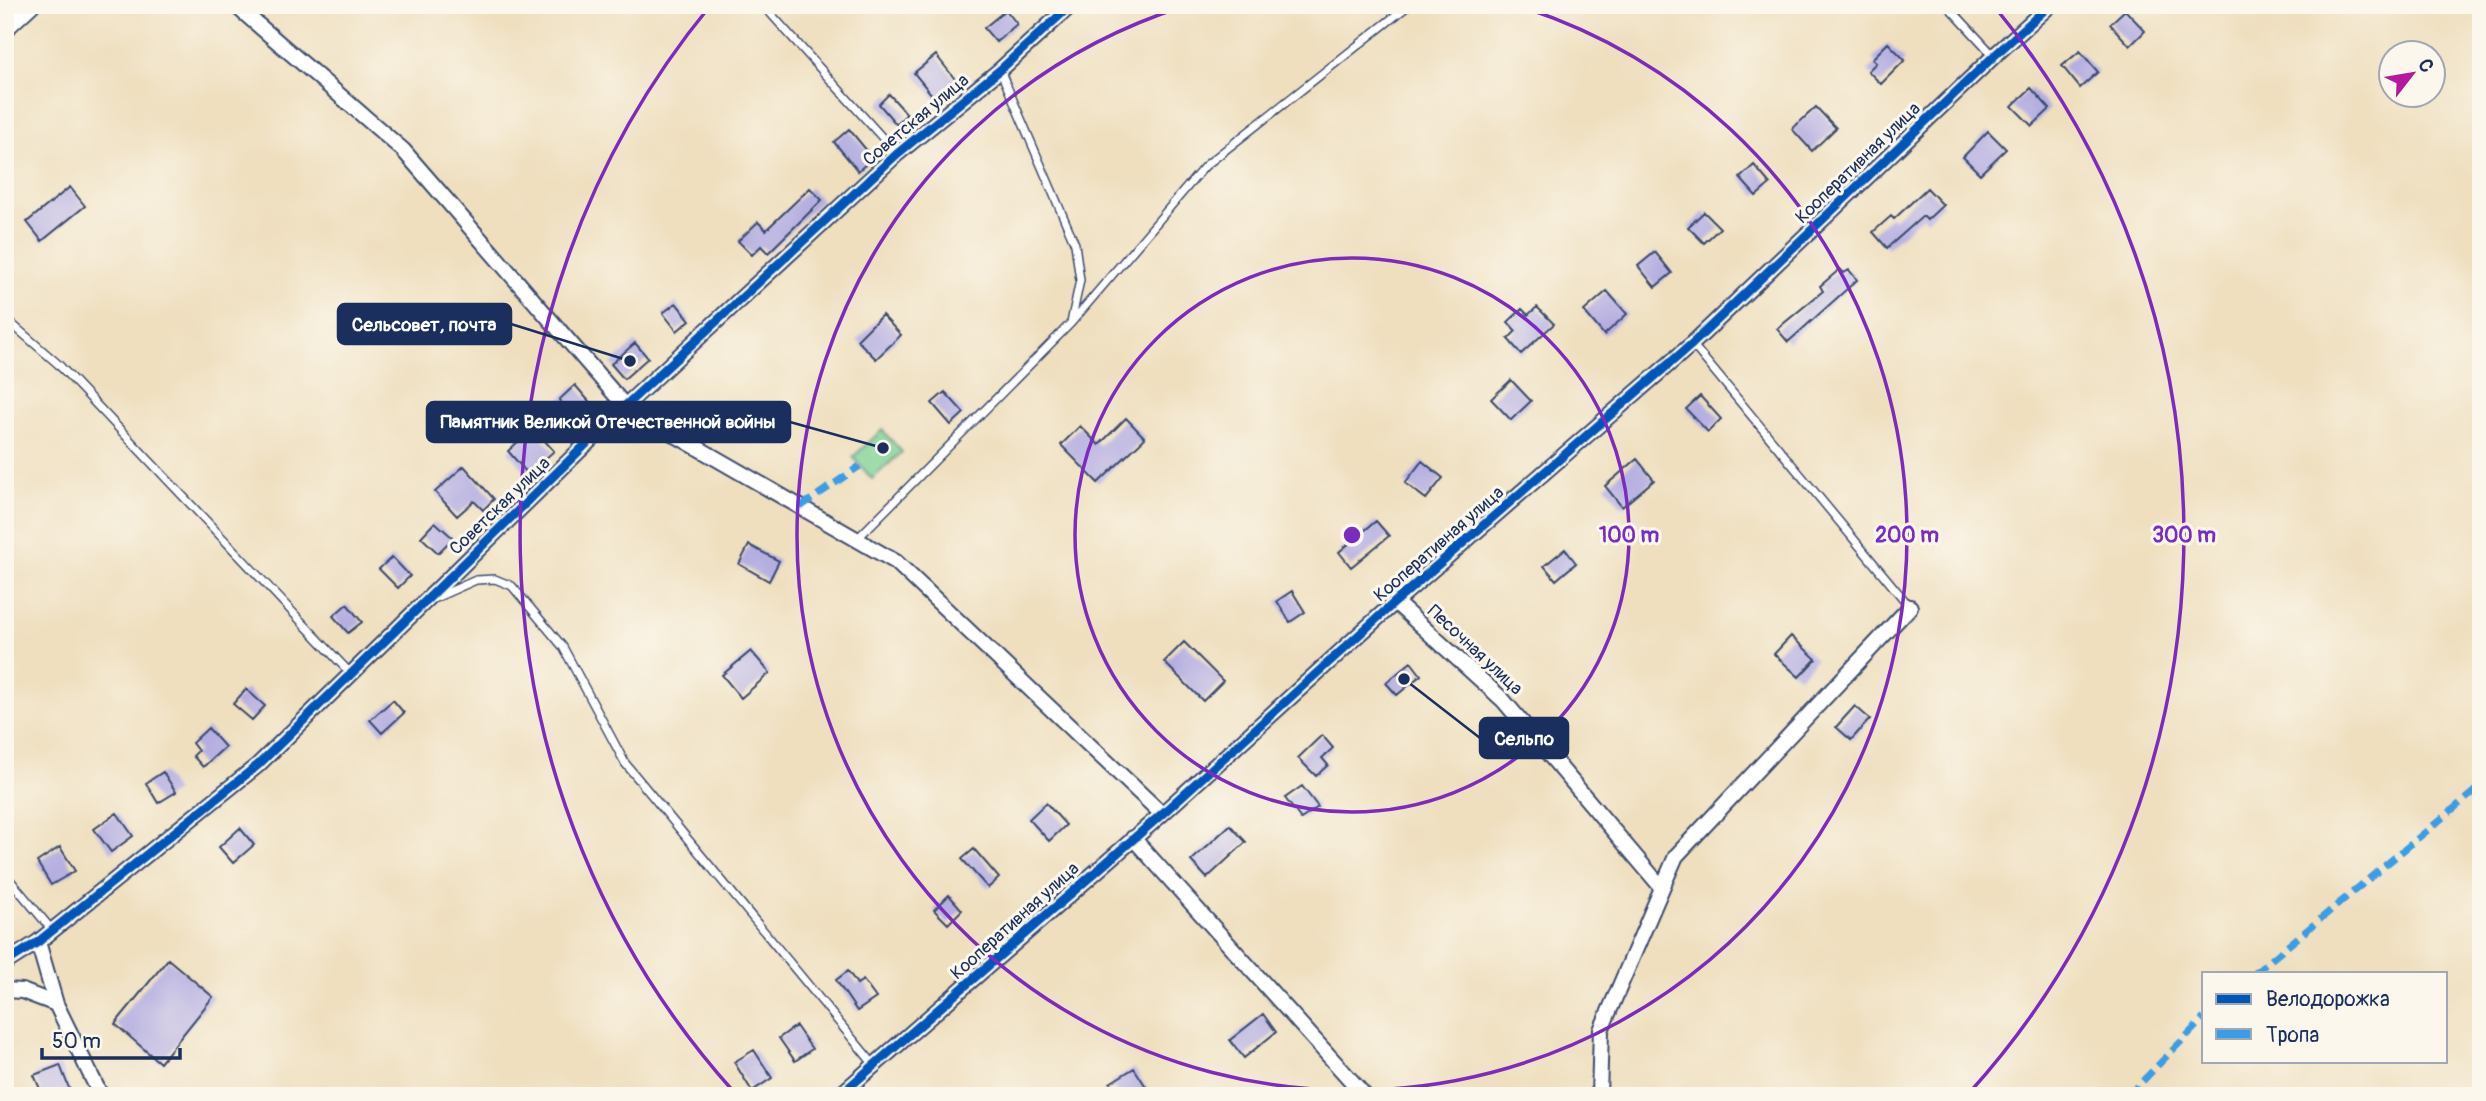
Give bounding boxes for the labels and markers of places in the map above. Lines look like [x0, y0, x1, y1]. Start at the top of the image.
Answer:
callout: Сельсовет, почта [338, 304, 511, 344]
callout: Памятник Великой Отечественной войны [427, 402, 790, 442]
centre of rings [1340, 523, 1364, 547]
callout: Сельпо [1480, 718, 1568, 758]

